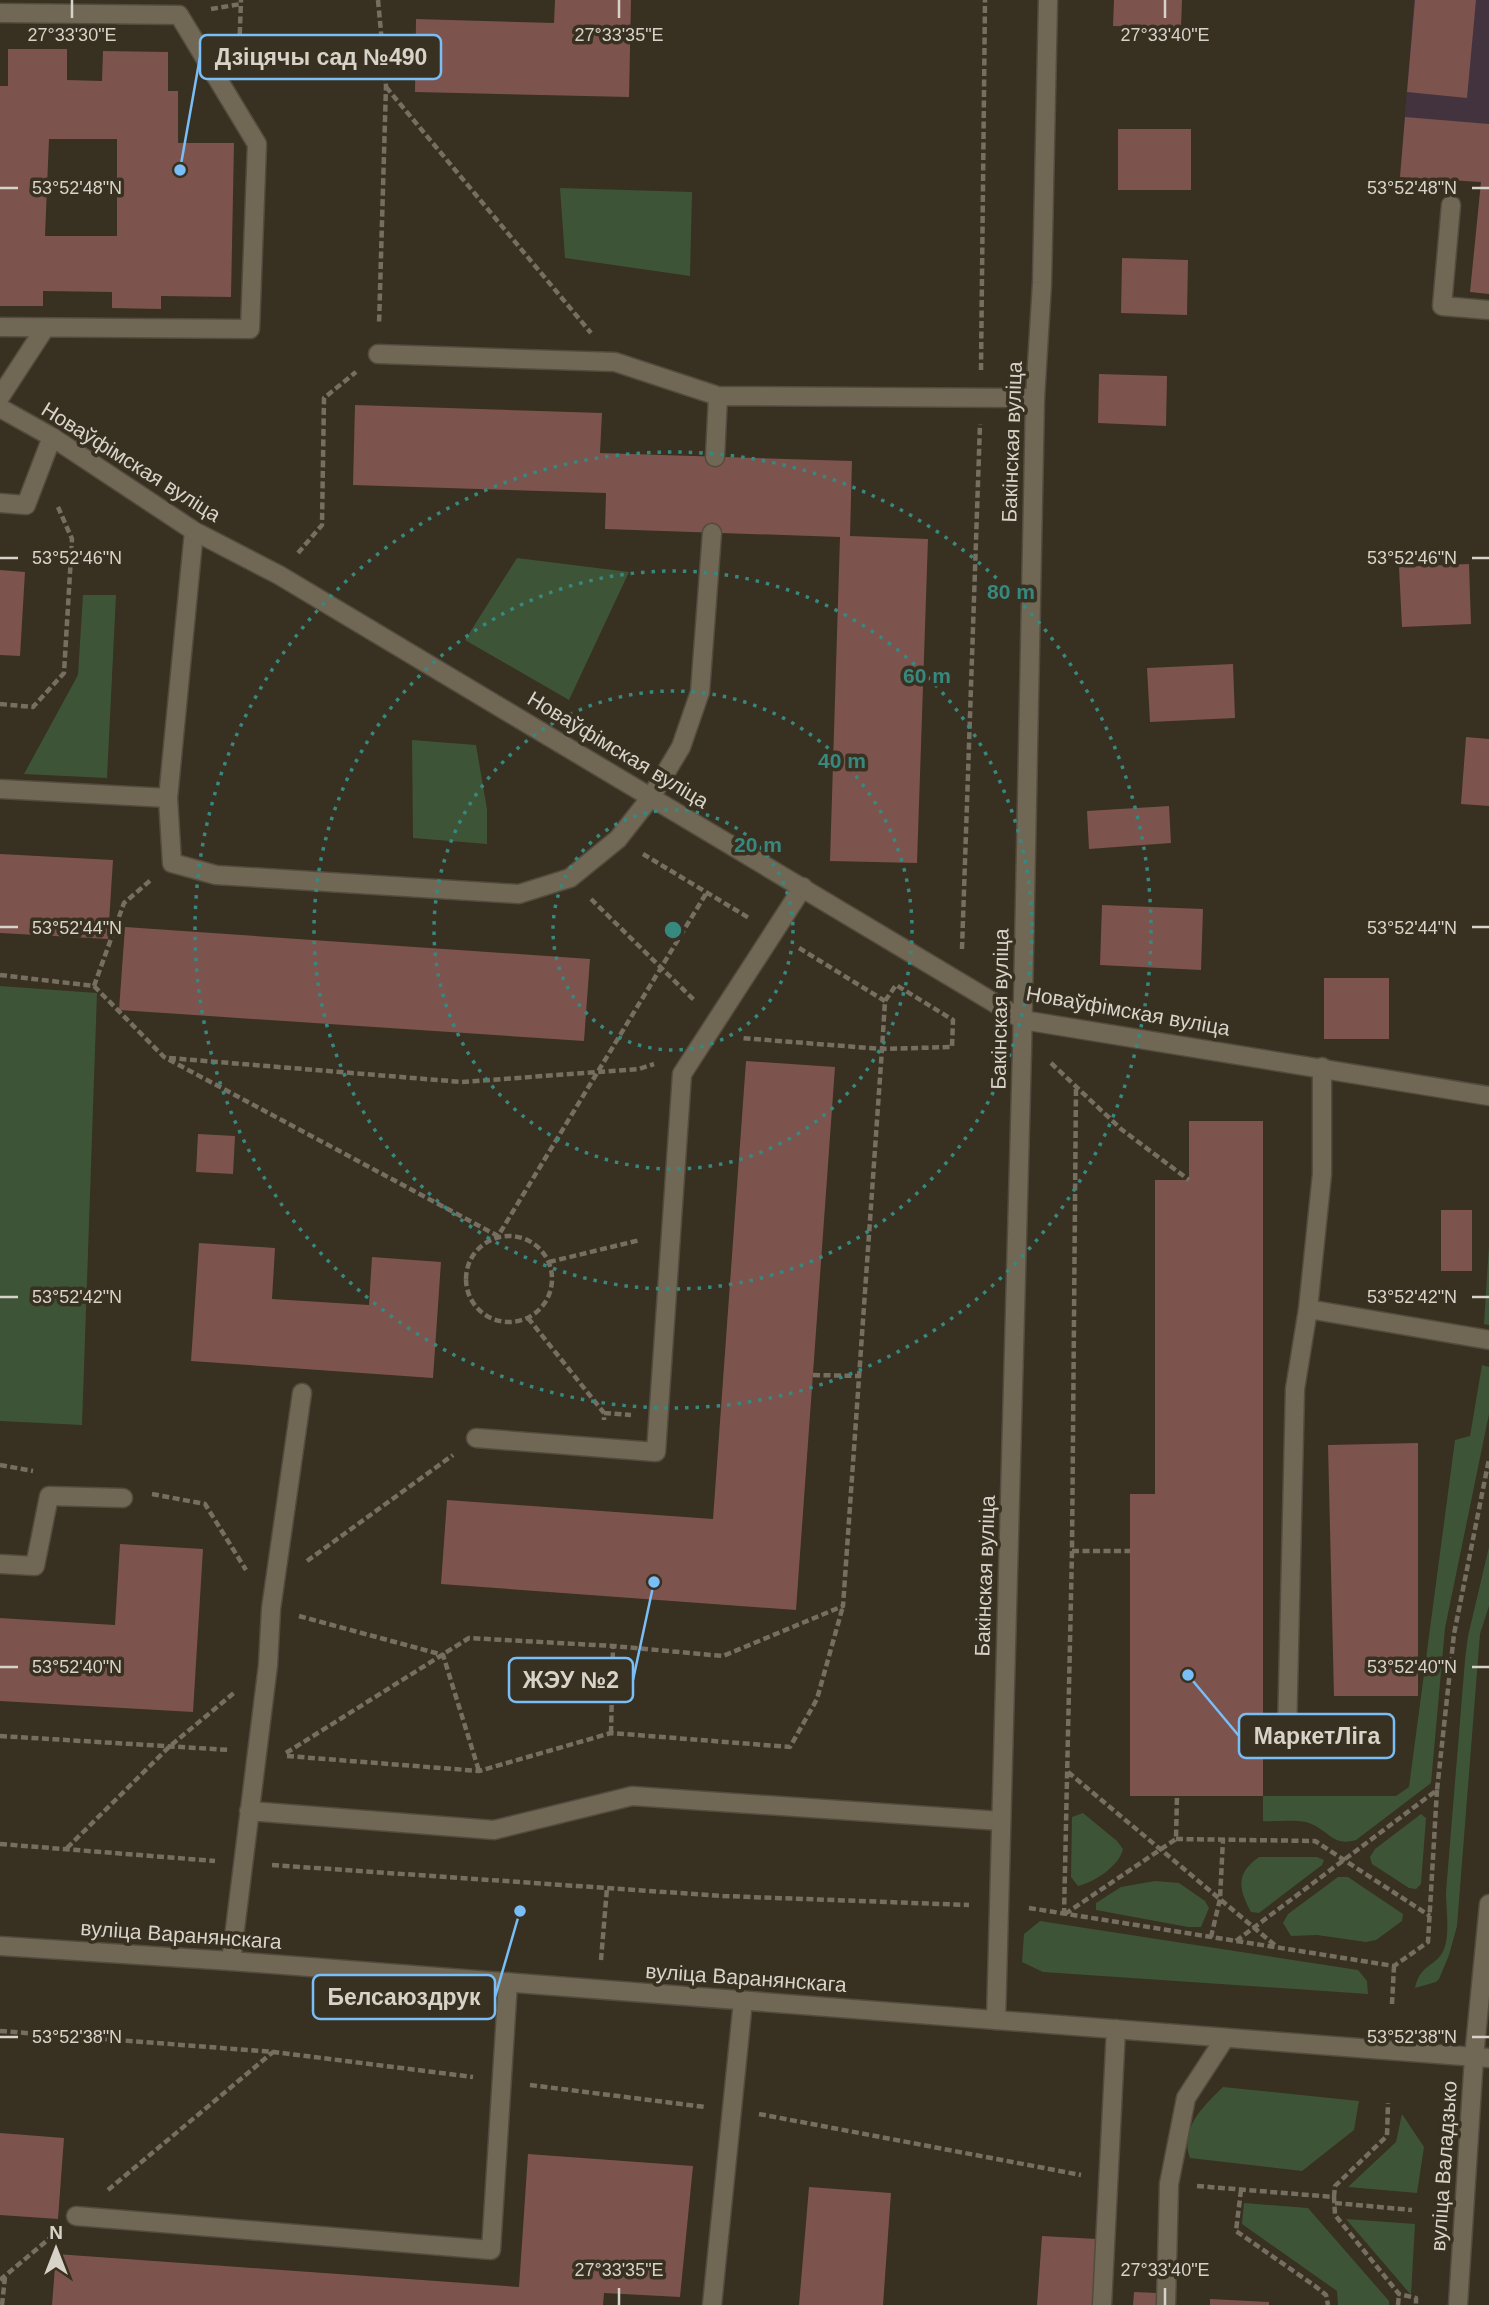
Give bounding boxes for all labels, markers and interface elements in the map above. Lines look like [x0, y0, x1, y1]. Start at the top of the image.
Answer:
text: 27°33'30"E [27, 25, 117, 45]
text: 27°33'35"E [574, 25, 664, 45]
text: 27°33'40"E [1120, 25, 1210, 45]
callout: Дзіцячы сад №490 [200, 35, 441, 79]
text: Дзіцячы сад №490 [215, 44, 427, 70]
text: 53°52'48"N [32, 178, 122, 198]
text: 53°52'48"N [1367, 178, 1457, 198]
street label: Бакінская вуліца [997, 361, 1026, 523]
street label: Новаўфімская вуліца [38, 397, 225, 526]
text: 53°52'46"N [32, 548, 122, 568]
text: 53°52'46"N [1367, 548, 1457, 568]
text: 80 m [987, 580, 1035, 603]
text: 60 m [903, 664, 951, 687]
street label: Новаўфімская вуліца [524, 686, 713, 813]
text: 40 m [818, 749, 866, 772]
text: 20 m [734, 833, 782, 856]
text: 53°52'44"N [32, 918, 122, 938]
centre of rings [661, 918, 685, 942]
text: 53°52'44"N [1367, 918, 1457, 938]
street label: Бакінская вуліца [987, 928, 1012, 1090]
street label: Новаўфімская вуліца [1024, 981, 1232, 1040]
text: 53°52'42"N [32, 1287, 122, 1307]
text: 53°52'42"N [1367, 1287, 1457, 1307]
street label: Бакінская вуліца [970, 1495, 999, 1657]
text: 53°52'40"N [32, 1657, 122, 1677]
text: 53°52'40"N [1367, 1657, 1457, 1677]
callout: ЖЭУ №2 [509, 1658, 633, 1702]
text: ЖЭУ №2 [522, 1667, 619, 1693]
callout: МаркетЛіга [1239, 1714, 1394, 1758]
text: МаркетЛіга [1254, 1723, 1380, 1749]
street label: вуліца Варанянскага [80, 1916, 283, 1953]
street label: вуліца Варанянскага [645, 1959, 848, 1996]
callout: Белсаюздрук [313, 1975, 495, 2019]
text: Белсаюздрук [327, 1984, 481, 2010]
text: 53°52'38"N [32, 2027, 122, 2047]
text: 53°52'38"N [1367, 2027, 1457, 2047]
street label: вуліца Валадзько [1426, 2080, 1461, 2252]
north arrow [21, 2214, 91, 2284]
text: N [49, 2222, 63, 2243]
text: 27°33'35"E [574, 2260, 664, 2280]
text: 27°33'40"E [1120, 2260, 1210, 2280]

